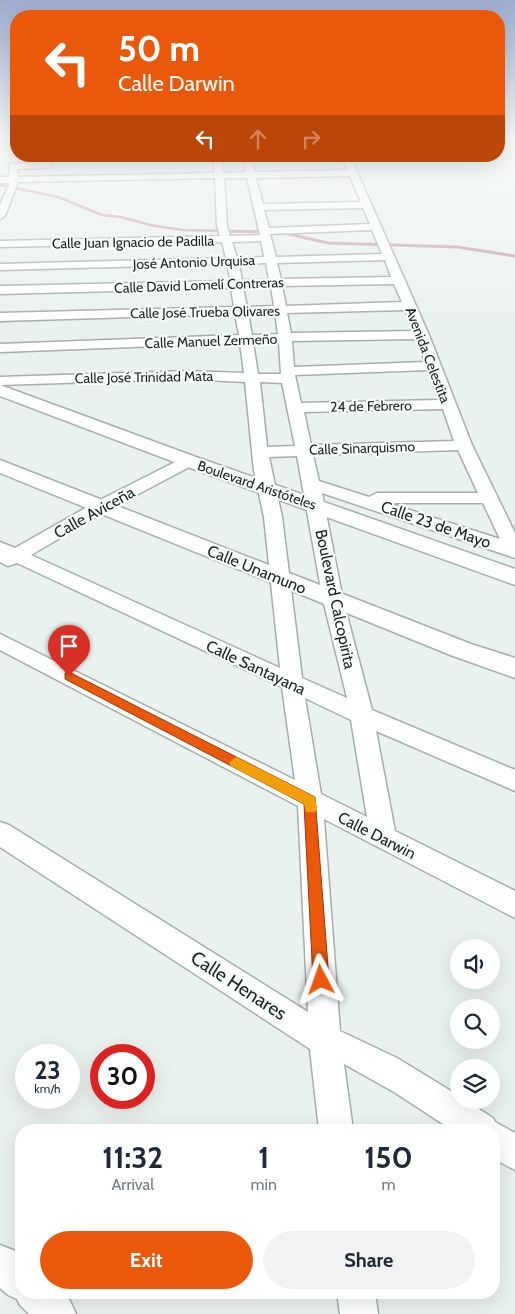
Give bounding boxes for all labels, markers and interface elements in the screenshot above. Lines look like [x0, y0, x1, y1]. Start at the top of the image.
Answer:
text: 50 m [118, 27, 200, 70]
icon: left [35, 30, 100, 95]
text: Calle Darwin [118, 70, 235, 97]
icon: left [191, 125, 219, 153]
icon: ahead [244, 125, 272, 153]
icon: right [297, 125, 325, 153]
street label: Calle Juan Ignacio de Padilla [52, 232, 215, 252]
street label: José Antonio Urquisa [132, 251, 256, 273]
street label: Calle David Lomelí Contreras [114, 273, 284, 297]
street label: Calle José Trueba Olivares [130, 302, 280, 322]
street label: Avenida Celestita [401, 304, 455, 406]
street label: Calle Manuel Zermeño [144, 330, 278, 352]
street label: Calle José Trinidad Mata [75, 367, 214, 387]
street label: 24 de Febrero [330, 396, 412, 416]
street label: Calle Sinarquismo [309, 437, 416, 459]
street label: Boulevard Aristóteles [195, 456, 319, 514]
street label: Calle Aviceña [51, 482, 138, 542]
street label: Calle 23 de Mayo [378, 497, 494, 552]
street label: Boulevard Calcopirita [311, 528, 360, 671]
street label: Calle Unamuno [205, 541, 309, 598]
pin [48, 625, 90, 676]
icon: arrive [55, 632, 83, 660]
street label: Calle Santayana [203, 636, 309, 699]
street label: Calle Darwin [335, 808, 419, 863]
map controls [450, 939, 500, 1109]
button: sound [450, 939, 500, 989]
street label: Calle Henares [186, 946, 291, 1025]
position arrow [294, 953, 346, 1005]
button: search [450, 999, 500, 1049]
speed limit sign: 30 [90, 1044, 155, 1109]
text: 23 [34, 1055, 61, 1085]
button: layers [450, 1059, 500, 1109]
text: km/h [34, 1081, 61, 1096]
text: 11:32 [102, 1139, 163, 1176]
text: 1 [258, 1139, 269, 1176]
text: 150 [364, 1139, 413, 1176]
text: Arrival [111, 1175, 154, 1194]
text: min [251, 1175, 277, 1194]
text: m [381, 1175, 395, 1194]
button: Exit [40, 1231, 253, 1289]
button: Share [263, 1231, 475, 1289]

